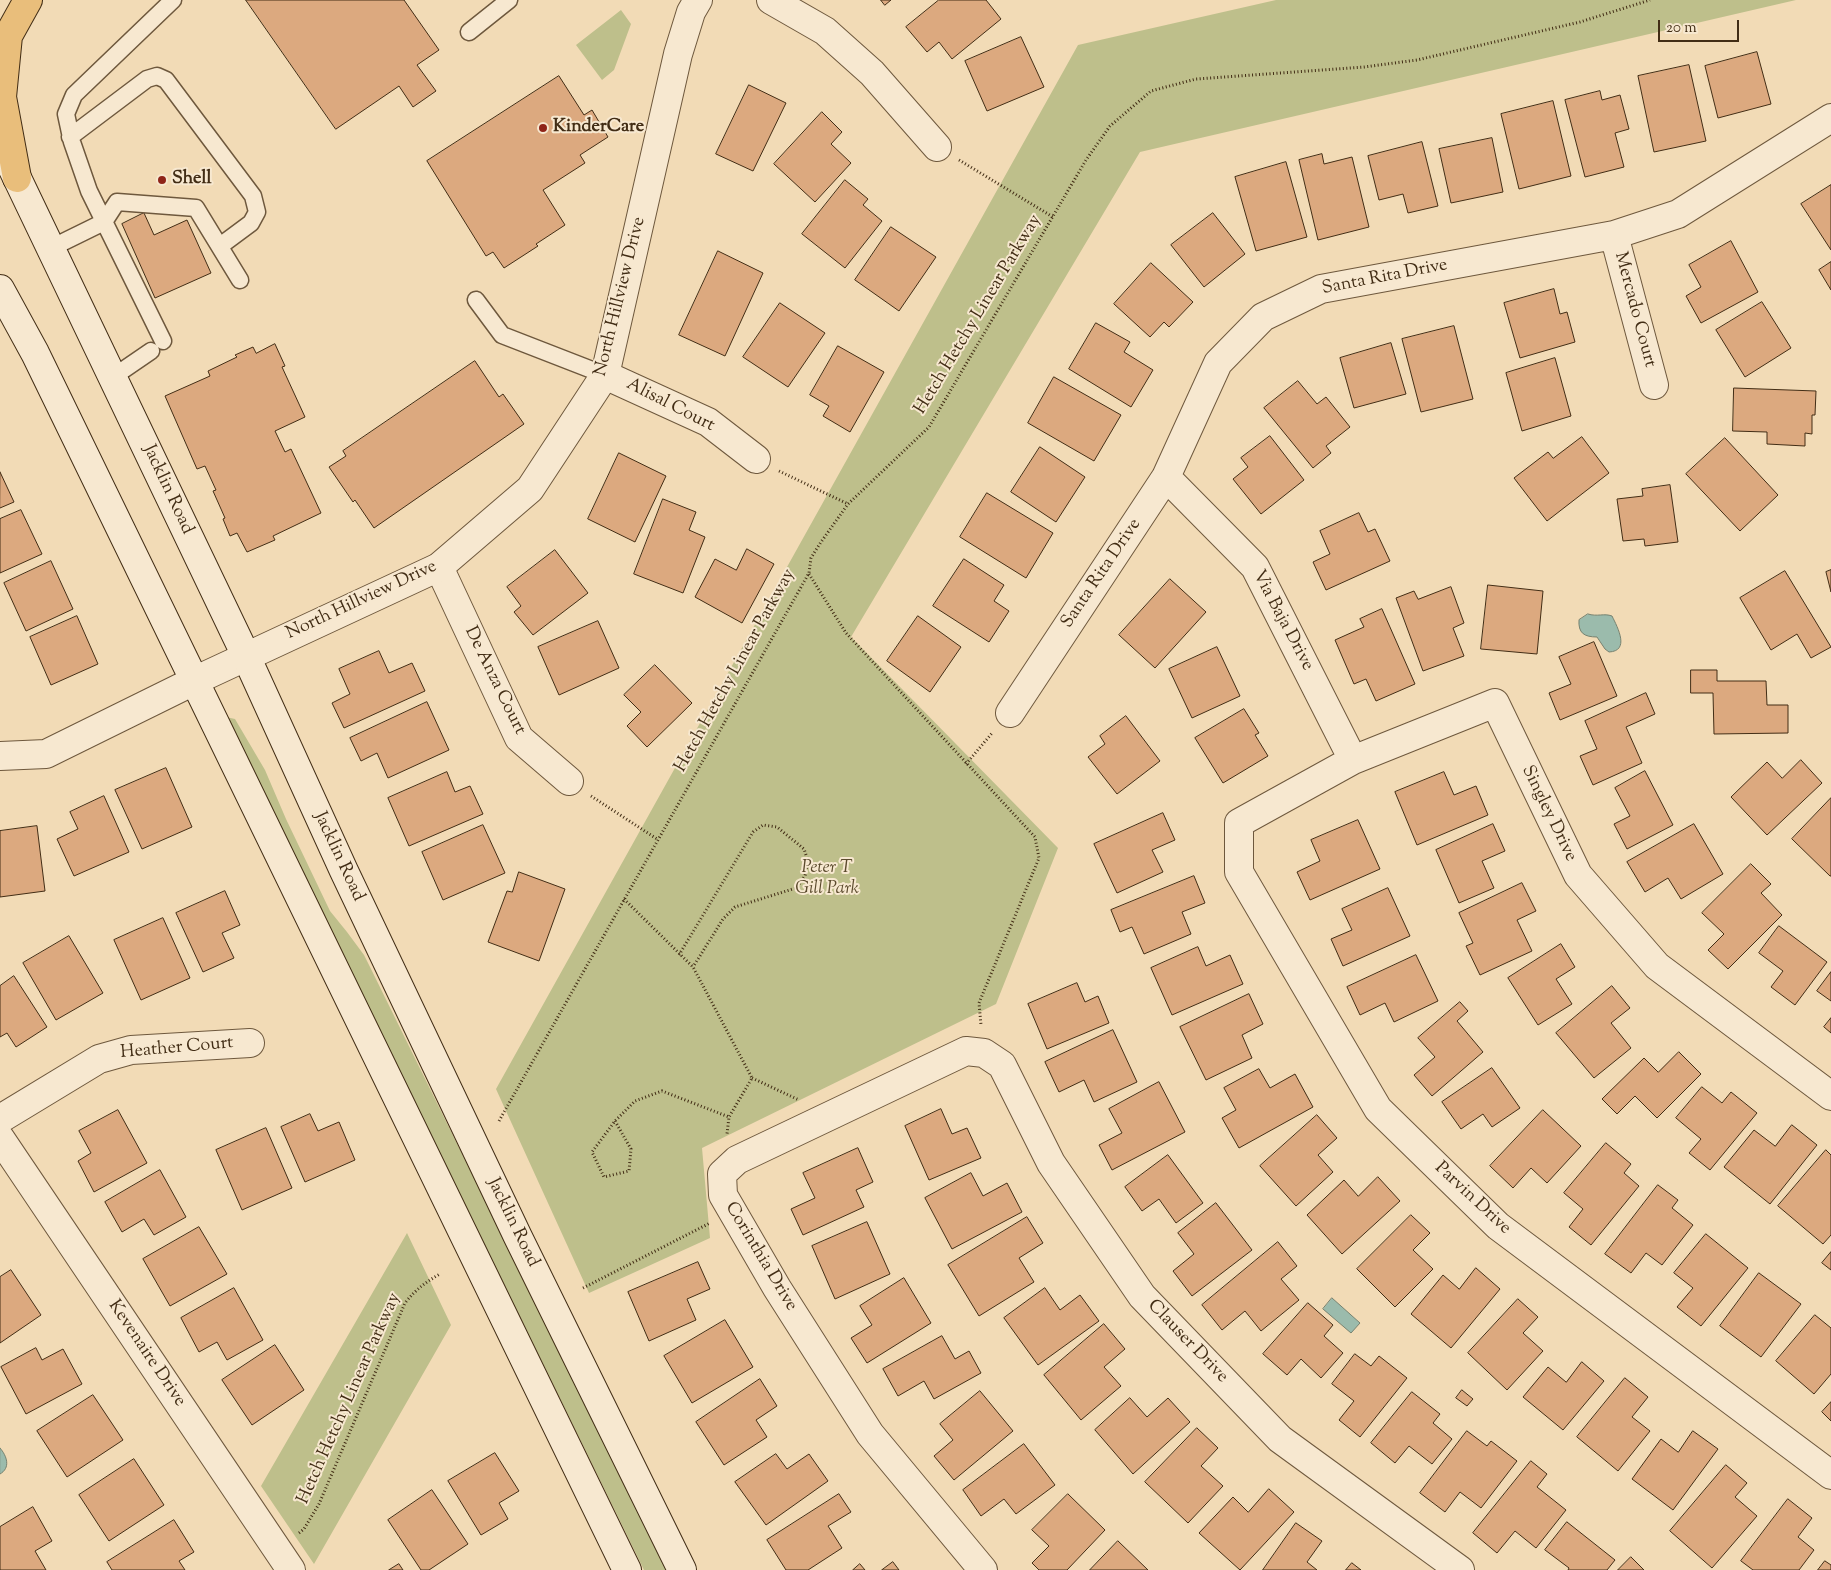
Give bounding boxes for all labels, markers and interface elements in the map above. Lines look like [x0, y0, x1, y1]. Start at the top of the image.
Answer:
scale bar [1661, 10, 1742, 42]
text: 20 m [1666, 18, 1697, 39]
place label: KinderCare [553, 117, 644, 139]
marker: KinderCare [537, 122, 549, 134]
place label: Shell [172, 169, 211, 191]
marker: Shell [156, 174, 168, 186]
street label: Hetch Hetchy Linear Parkway [911, 211, 1047, 419]
street label: North Hillview Drive [591, 215, 651, 379]
street label: Mercado Court [1608, 250, 1660, 370]
street label: Santa Rita Drive [1320, 255, 1450, 301]
street label: Alisal Court [622, 375, 718, 437]
street label: Jacklin Road [137, 442, 197, 538]
street label: Santa Rita Drive [1057, 515, 1147, 633]
street label: North Hillview Drive [283, 557, 441, 645]
street label: Hetch Hetchy Linear Parkway [671, 566, 801, 776]
street label: Via Baja Drive [1247, 567, 1317, 675]
street label: De Anza Court [458, 623, 530, 739]
street label: Singley Drive [1515, 762, 1581, 866]
street label: Jacklin Road [308, 809, 368, 905]
park label: Peter T Gill Park [795, 858, 859, 901]
street label: Heather Court [120, 1033, 234, 1065]
street label: Parvin Drive [1429, 1158, 1515, 1240]
street label: Jacklin Road [481, 1175, 543, 1271]
street label: Corinthia Drive [719, 1199, 801, 1315]
street label: Hetch Hetchy Linear Parkway [294, 1290, 406, 1508]
street label: Clauser Drive [1142, 1296, 1232, 1388]
street label: Kevenaire Drive [102, 1297, 190, 1411]

